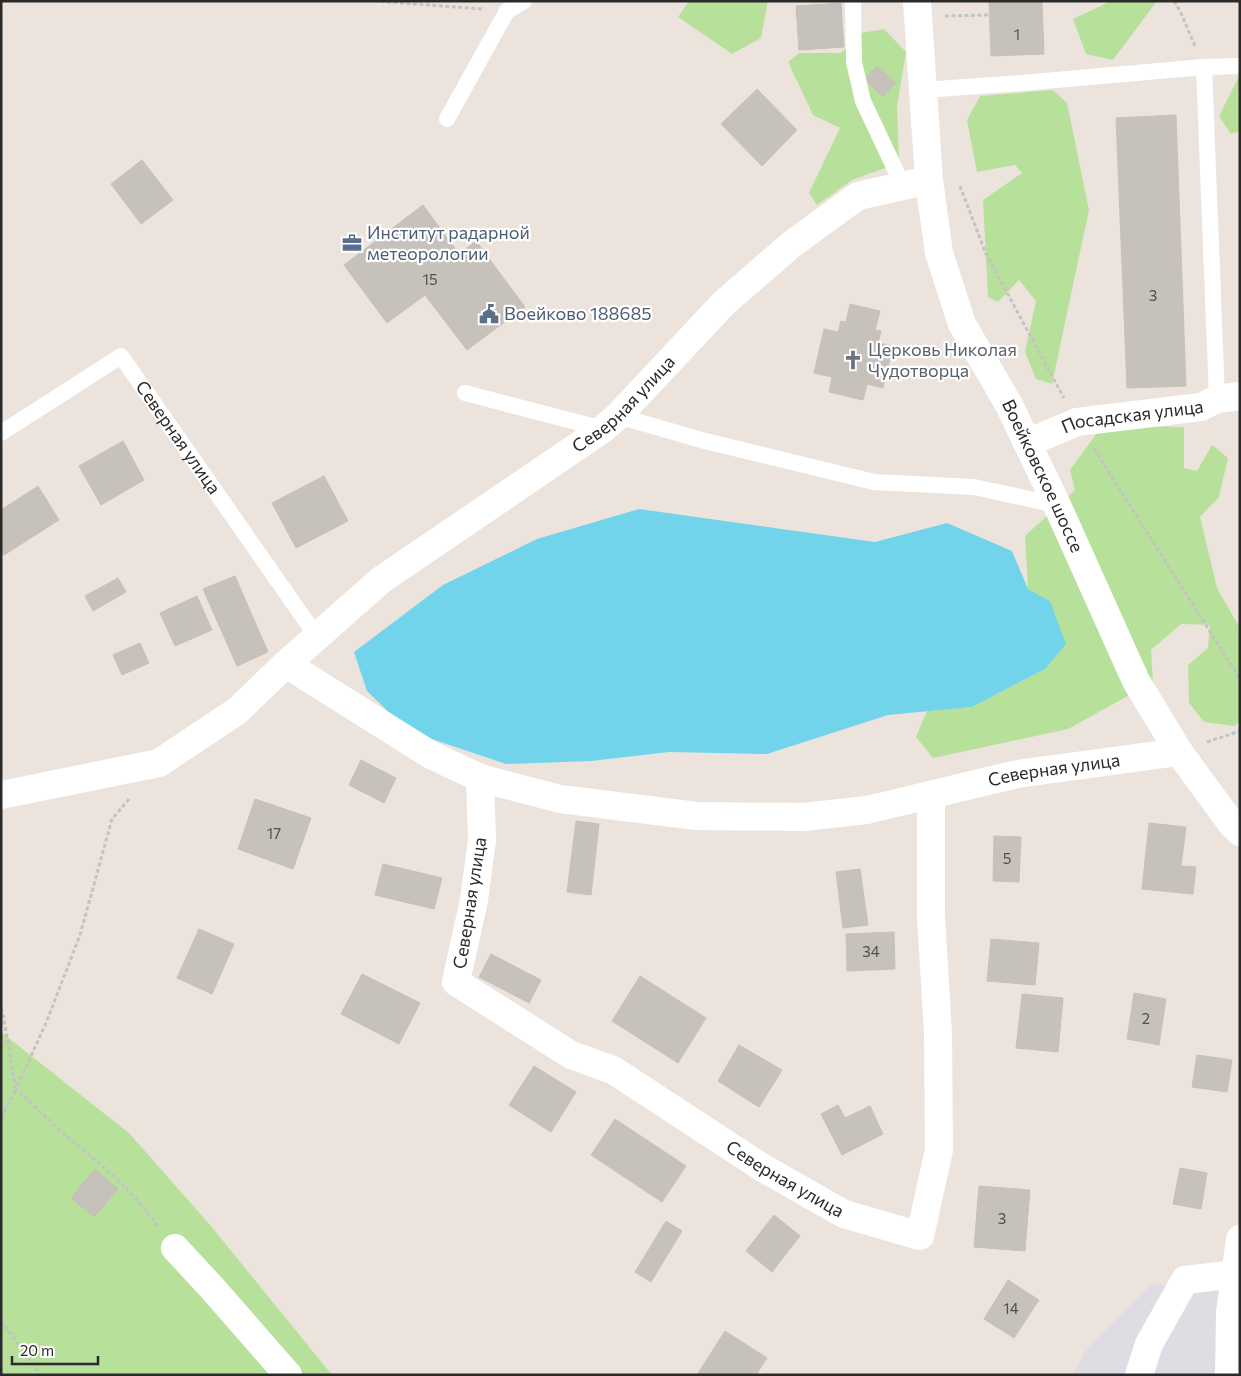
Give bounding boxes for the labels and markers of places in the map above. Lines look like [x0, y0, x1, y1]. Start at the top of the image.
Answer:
place label: Институт радарной метеорологии [367, 221, 530, 264]
office icon: Институт радарной метеорологии [341, 232, 363, 254]
place label: Воейково 188685 [504, 302, 652, 324]
public building icon: Воейково 188685 [478, 303, 500, 325]
place label: Церковь Николая Чудотворца [868, 338, 1017, 381]
church icon: Церковь Николая Чудотворца [842, 349, 864, 371]

